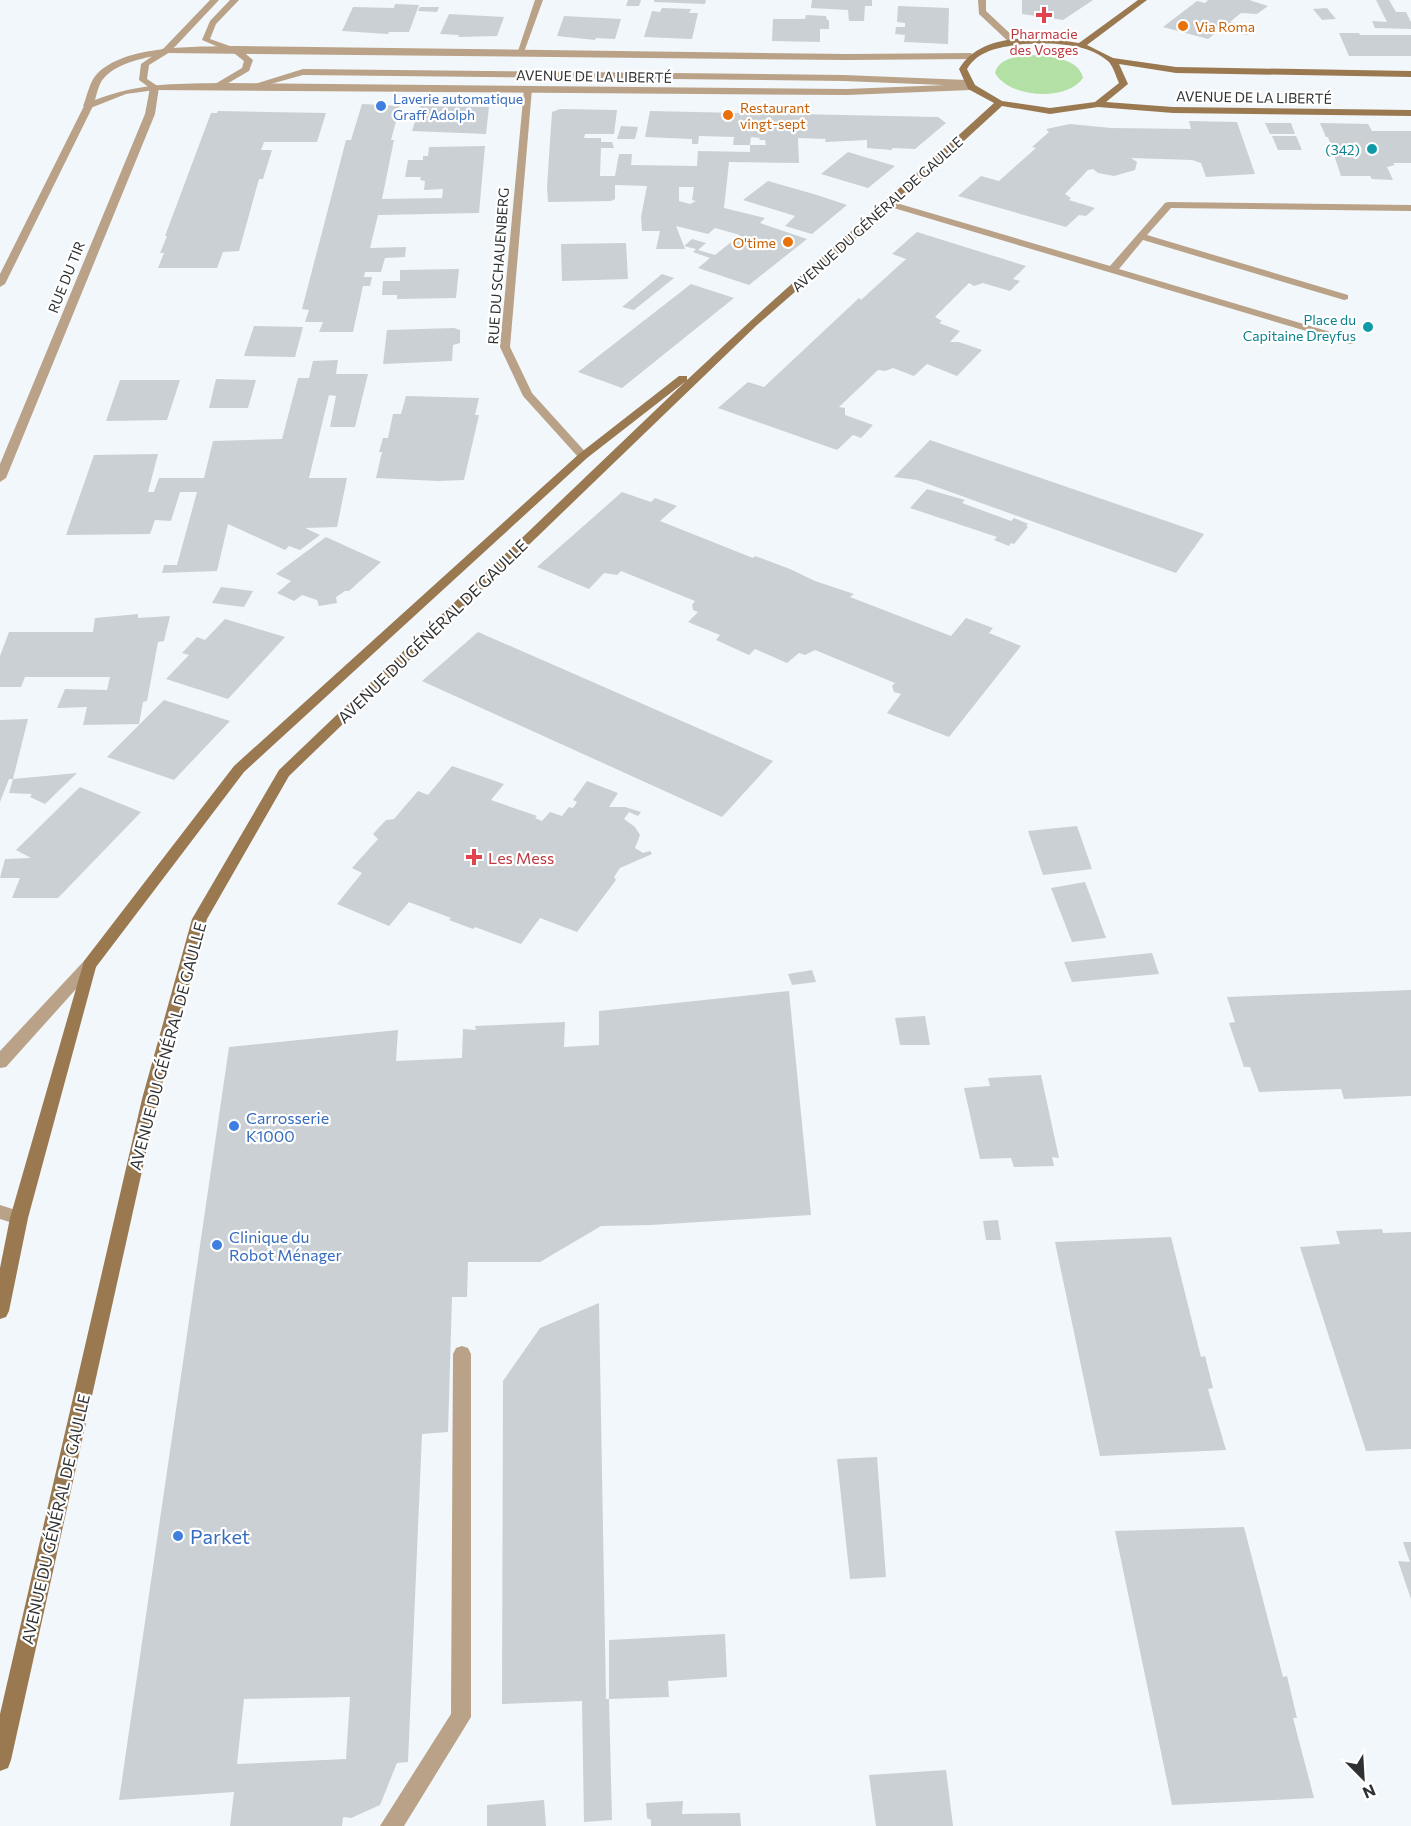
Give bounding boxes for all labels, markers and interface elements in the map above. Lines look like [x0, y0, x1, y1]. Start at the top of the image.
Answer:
marker: Pharmacie des Vosges [1037, 8, 1051, 22]
place label: Via Roma [1195, 18, 1255, 35]
marker: Via Roma [1176, 19, 1190, 33]
place label: Pharmacie des Vosges [1010, 25, 1078, 58]
street label: AVENUE DE LA LIBERTÉ [516, 66, 672, 86]
street label: AVENUE DE LA LIBERTÉ [1176, 87, 1332, 107]
place label: Laverie automatique Graff Adolph [393, 90, 523, 123]
marker: Laverie automatique Graff Adolph [374, 99, 388, 113]
place label: Restaurant vingt-sept [740, 99, 810, 132]
marker: Restaurant vingt-sept [721, 108, 735, 122]
street label: AVENUE DU GÉNÉRAL DE GAULLE [788, 133, 966, 295]
place label: (342) [1325, 141, 1360, 158]
marker: (342) [1365, 142, 1379, 156]
street label: RUE DU SCHAUENBERG [484, 187, 512, 345]
place label: O'time [733, 234, 776, 251]
marker: O'time [781, 235, 795, 249]
street label: RUE DU TIR [44, 239, 88, 315]
place label: Place du Capitaine Dreyfus [1243, 311, 1356, 344]
marker: Place du Capitaine Dreyfus [1361, 320, 1375, 334]
street label: AVENUE DU GÉNÉRAL DE GAULLE [333, 535, 531, 727]
marker: Les Mess [465, 848, 483, 866]
place label: Les Mess [488, 848, 554, 867]
street label: AVENUE DU GÉNÉRAL DE GAULLE [125, 920, 209, 1172]
place label: Carrosserie K1000 [246, 1108, 329, 1145]
marker: Carrosserie K1000 [227, 1119, 241, 1133]
place label: Clinique du Robot Ménager [229, 1227, 342, 1264]
marker: Clinique du Robot Ménager [210, 1238, 224, 1252]
street label: AVENUE DU GÉNÉRAL DE GAULLE [17, 1392, 93, 1646]
place label: Parket [190, 1524, 250, 1548]
marker: Parket [171, 1529, 185, 1543]
north arrow [1333, 1748, 1393, 1808]
text: N [1360, 1781, 1379, 1803]

